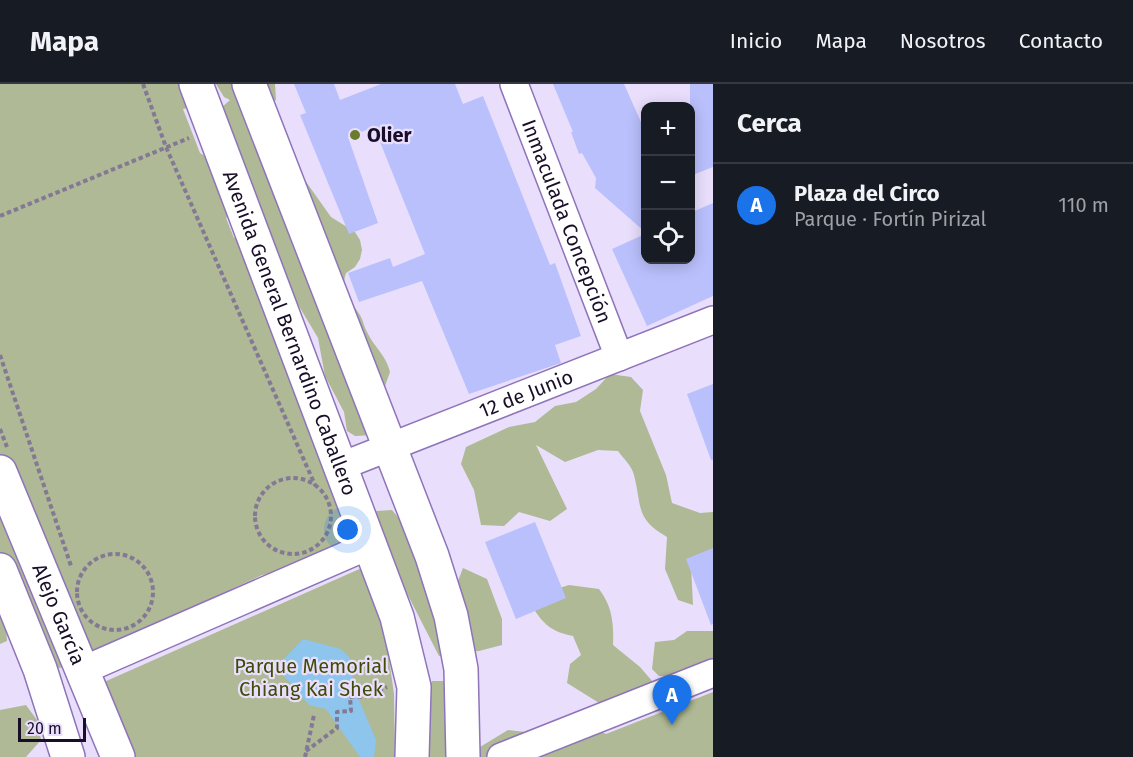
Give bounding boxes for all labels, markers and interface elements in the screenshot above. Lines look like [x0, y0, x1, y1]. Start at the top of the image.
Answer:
text: Mapa [30, 25, 99, 58]
text: Inicio [730, 28, 782, 54]
text: Mapa [815, 28, 867, 54]
text: Nosotros [900, 28, 986, 54]
text: Contacto [1019, 28, 1103, 54]
map controls [641, 102, 695, 264]
button: + [641, 102, 695, 156]
text: Cerca [737, 108, 802, 139]
street label: Inmaculada Concepción [517, 116, 617, 326]
place label: Olier [367, 123, 412, 147]
marker: Olier [348, 128, 362, 142]
button: − [641, 156, 695, 210]
street label: Avenida General Bernardino Caballero [218, 167, 362, 499]
text: Plaza del Circo [794, 180, 940, 207]
text: A [751, 193, 762, 217]
text: 110 m [1058, 193, 1109, 217]
text: Parque · Fortín Pirizal [794, 207, 986, 231]
button: locate [641, 210, 695, 264]
street label: 12 de Junio [476, 364, 576, 423]
your location [333, 515, 362, 544]
street label: Alejo García [27, 560, 91, 669]
park label: Parque Memorial Chiang Kai Shek [234, 654, 388, 701]
pin: A [652, 676, 692, 725]
scale bar [18, 715, 86, 742]
text: 20 m [27, 719, 62, 738]

